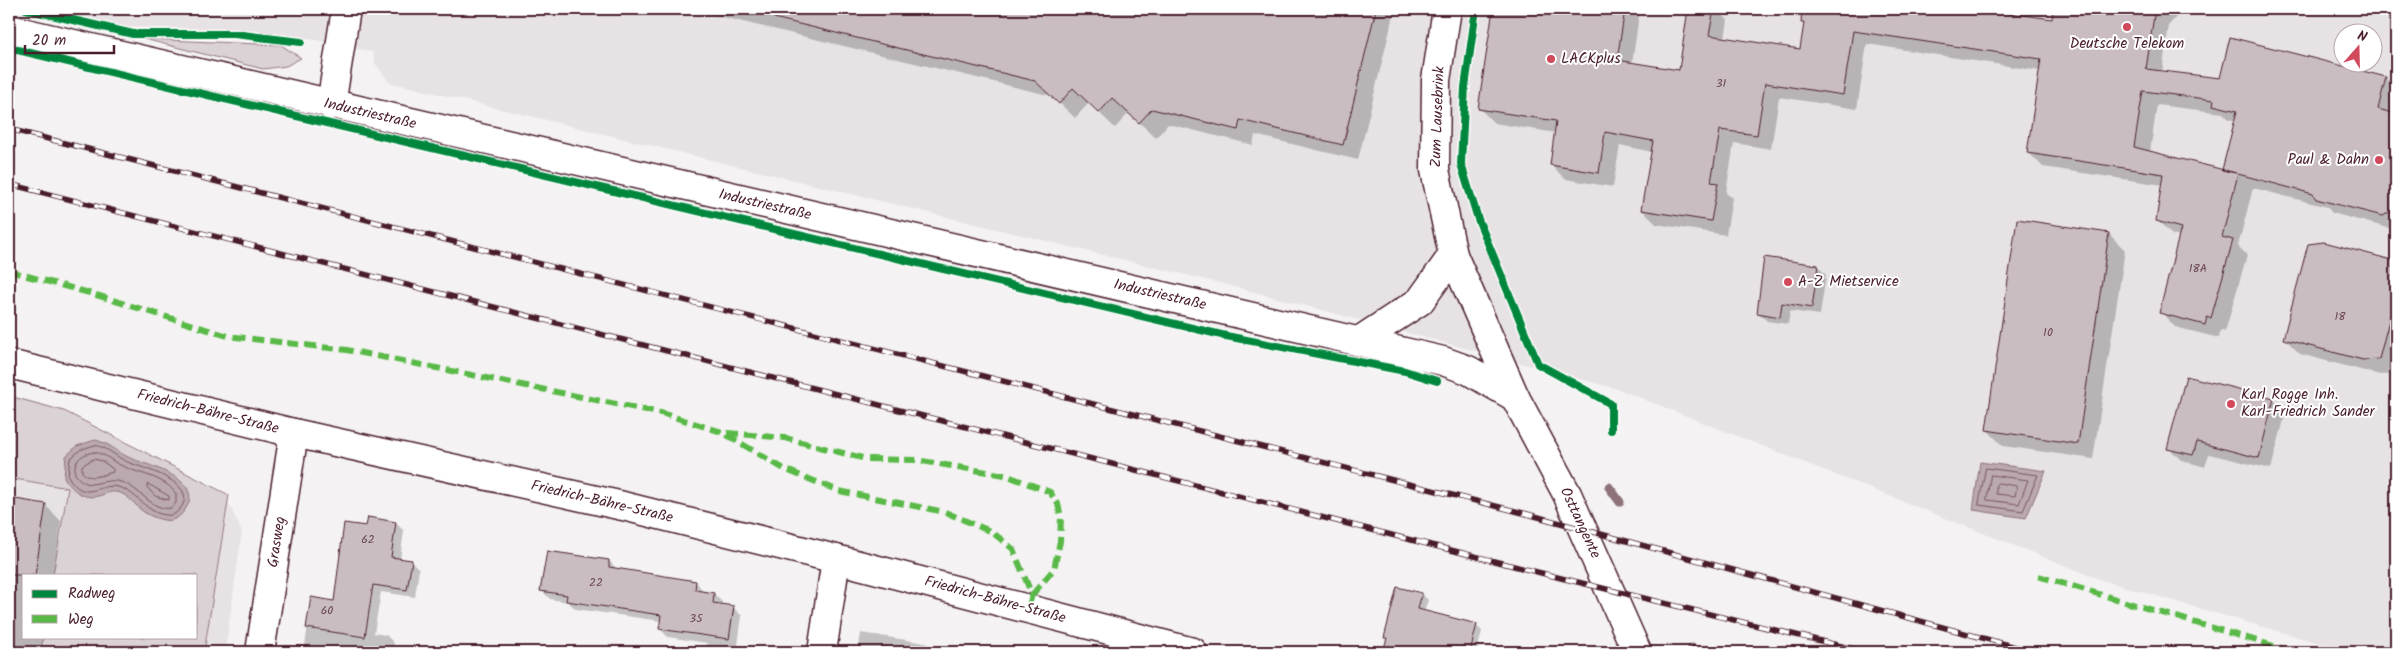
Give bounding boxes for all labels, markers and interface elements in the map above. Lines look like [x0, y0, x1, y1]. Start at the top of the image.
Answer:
marker: Deutsche Telekom [2121, 21, 2133, 33]
scale bar [25, 22, 114, 54]
north arrow [2332, 22, 2382, 72]
text: N [2354, 25, 2370, 49]
text: 20 m [32, 29, 66, 53]
place label: Deutsche Telekom [2070, 32, 2184, 56]
place label: LACKplus [1561, 47, 1621, 71]
marker: LACKplus [1545, 53, 1557, 65]
street label: Zum Lausebrink [1424, 65, 1452, 168]
house number: 31 [1716, 74, 1727, 93]
street label: Industriestraße [321, 92, 419, 136]
place label: Paul & Dahn [2288, 148, 2369, 172]
marker: Paul & Dahn [2373, 154, 2385, 166]
street label: Industriestraße [716, 183, 814, 227]
house number: 18A [2189, 259, 2207, 278]
place label: A-Z Mietservice [1798, 270, 1899, 294]
street label: Industriestraße [1111, 273, 1209, 317]
marker: A-Z Mietservice [1782, 276, 1794, 288]
house number: 18 [2335, 307, 2346, 326]
house number: 10 [2043, 323, 2053, 342]
street label: Friedrich-Bähre-Straße [135, 383, 282, 441]
place label: Karl Rogge Inh. Karl-Friedrich Sander [2241, 383, 2376, 424]
marker: Karl Rogge Inh. Karl-Friedrich Sander [2225, 398, 2237, 410]
street label: Friedrich-Bähre-Straße [528, 474, 676, 530]
street label: Osttangente [1553, 483, 1607, 563]
street label: Grasweg [261, 515, 293, 569]
house number: 62 [361, 530, 375, 549]
street label: Friedrich-Bähre-Straße [922, 570, 1069, 630]
house number: 22 [589, 573, 603, 592]
legend [22, 574, 198, 638]
text: Radweg [68, 582, 115, 606]
house number: 60 [321, 601, 333, 620]
text: Weg [68, 608, 94, 632]
house number: 35 [689, 609, 704, 628]

